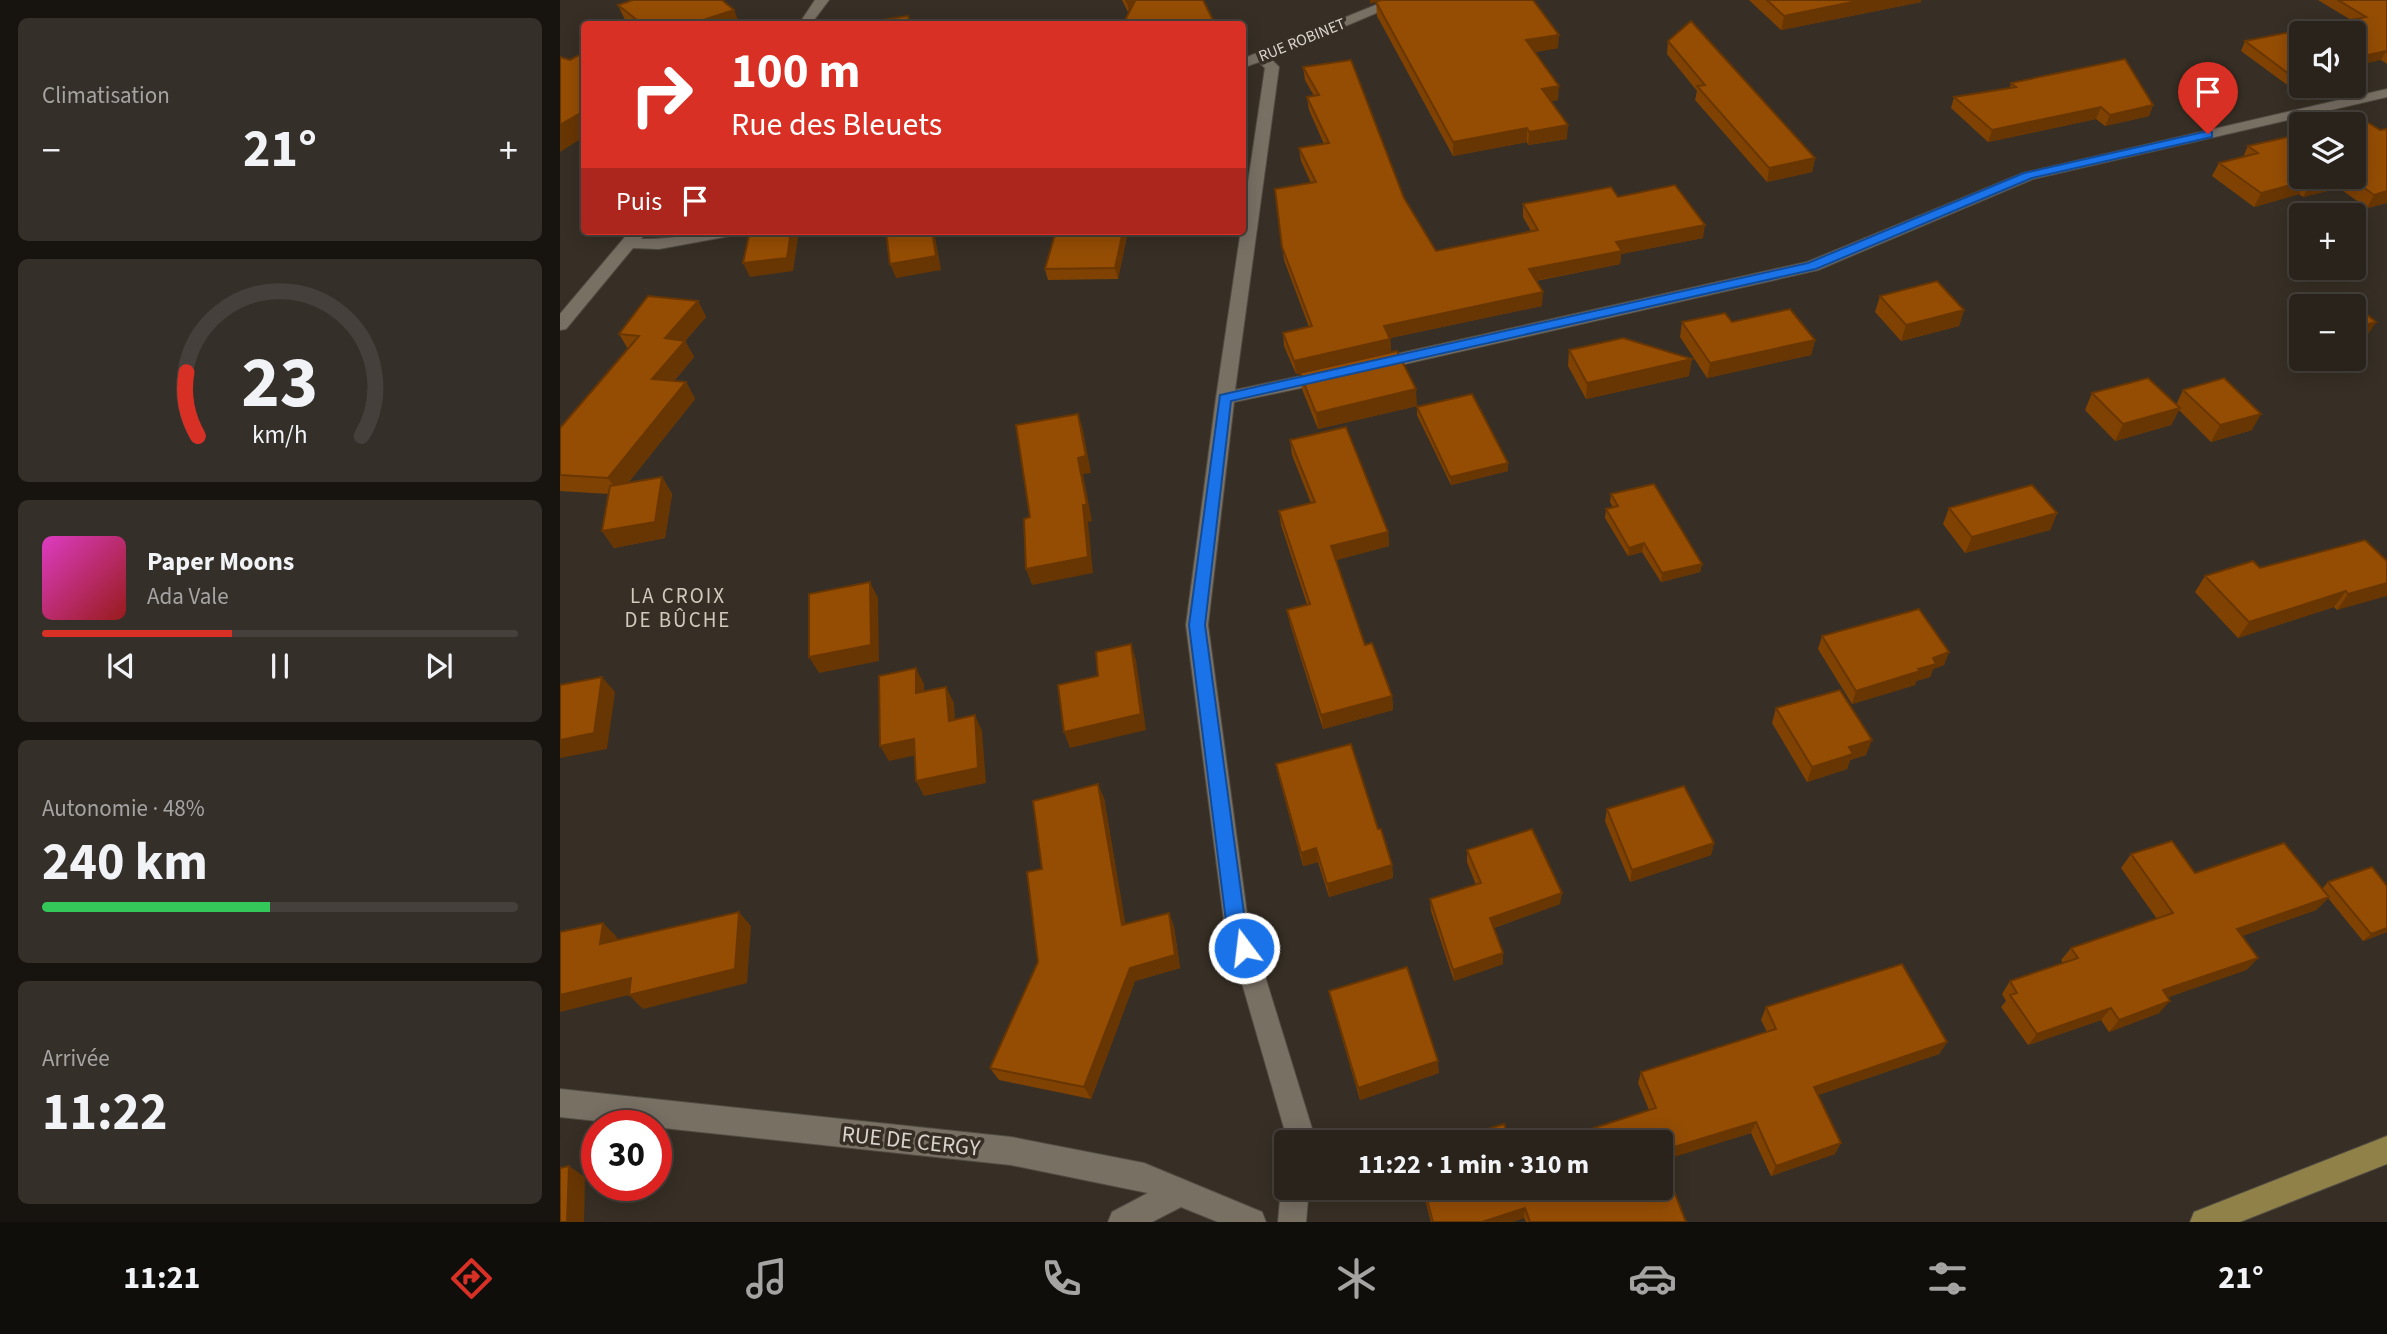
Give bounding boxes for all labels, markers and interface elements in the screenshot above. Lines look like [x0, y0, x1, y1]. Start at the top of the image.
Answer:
street label: RUE ROBINET [1255, 12, 1349, 67]
map controls [2289, 21, 2366, 371]
button: sound [2289, 21, 2366, 98]
text: 100 m [731, 37, 860, 107]
icon: right [616, 49, 707, 140]
pin [2178, 62, 2238, 134]
icon: arrive [2189, 73, 2227, 111]
text: Climatisation [42, 79, 170, 112]
text: Rue des Bleuets [731, 102, 942, 148]
button: layers [2289, 112, 2366, 189]
text: 21° [243, 113, 317, 187]
text: − [42, 124, 61, 178]
text: + [499, 124, 518, 178]
icon: arrive [676, 182, 714, 220]
text: Puis [616, 183, 662, 220]
button: + [2289, 203, 2366, 280]
button: − [2289, 294, 2366, 371]
text: 23 [242, 332, 318, 436]
text: km/h [252, 417, 308, 453]
text: Paper Moons [147, 543, 294, 580]
text: Ada Vale [147, 580, 229, 613]
district label: LA CROIX DE BÛCHE [625, 581, 731, 635]
icon: previous [102, 647, 140, 685]
icon: pause [261, 647, 299, 685]
icon: next [420, 647, 458, 685]
text: Autonomie · 48% [42, 792, 205, 825]
text: 240 km [42, 826, 208, 900]
position arrow [1207, 911, 1281, 985]
text: Arrivée [42, 1042, 110, 1075]
text: 11:22 [42, 1076, 167, 1150]
speed limit sign: 30 [581, 1110, 672, 1201]
street label: RUE DE CERGY [840, 1117, 982, 1165]
text: 11:22 · 1 min · 310 m [1358, 1146, 1589, 1183]
icon: directions [447, 1254, 496, 1303]
icon: music [742, 1254, 791, 1303]
icon: phone [1037, 1254, 1086, 1303]
icon: climate [1332, 1254, 1381, 1303]
icon: car [1628, 1254, 1677, 1303]
icon: filters [1923, 1254, 1972, 1303]
text: 11:21 [123, 1255, 200, 1301]
text: 21° [2218, 1255, 2264, 1301]

